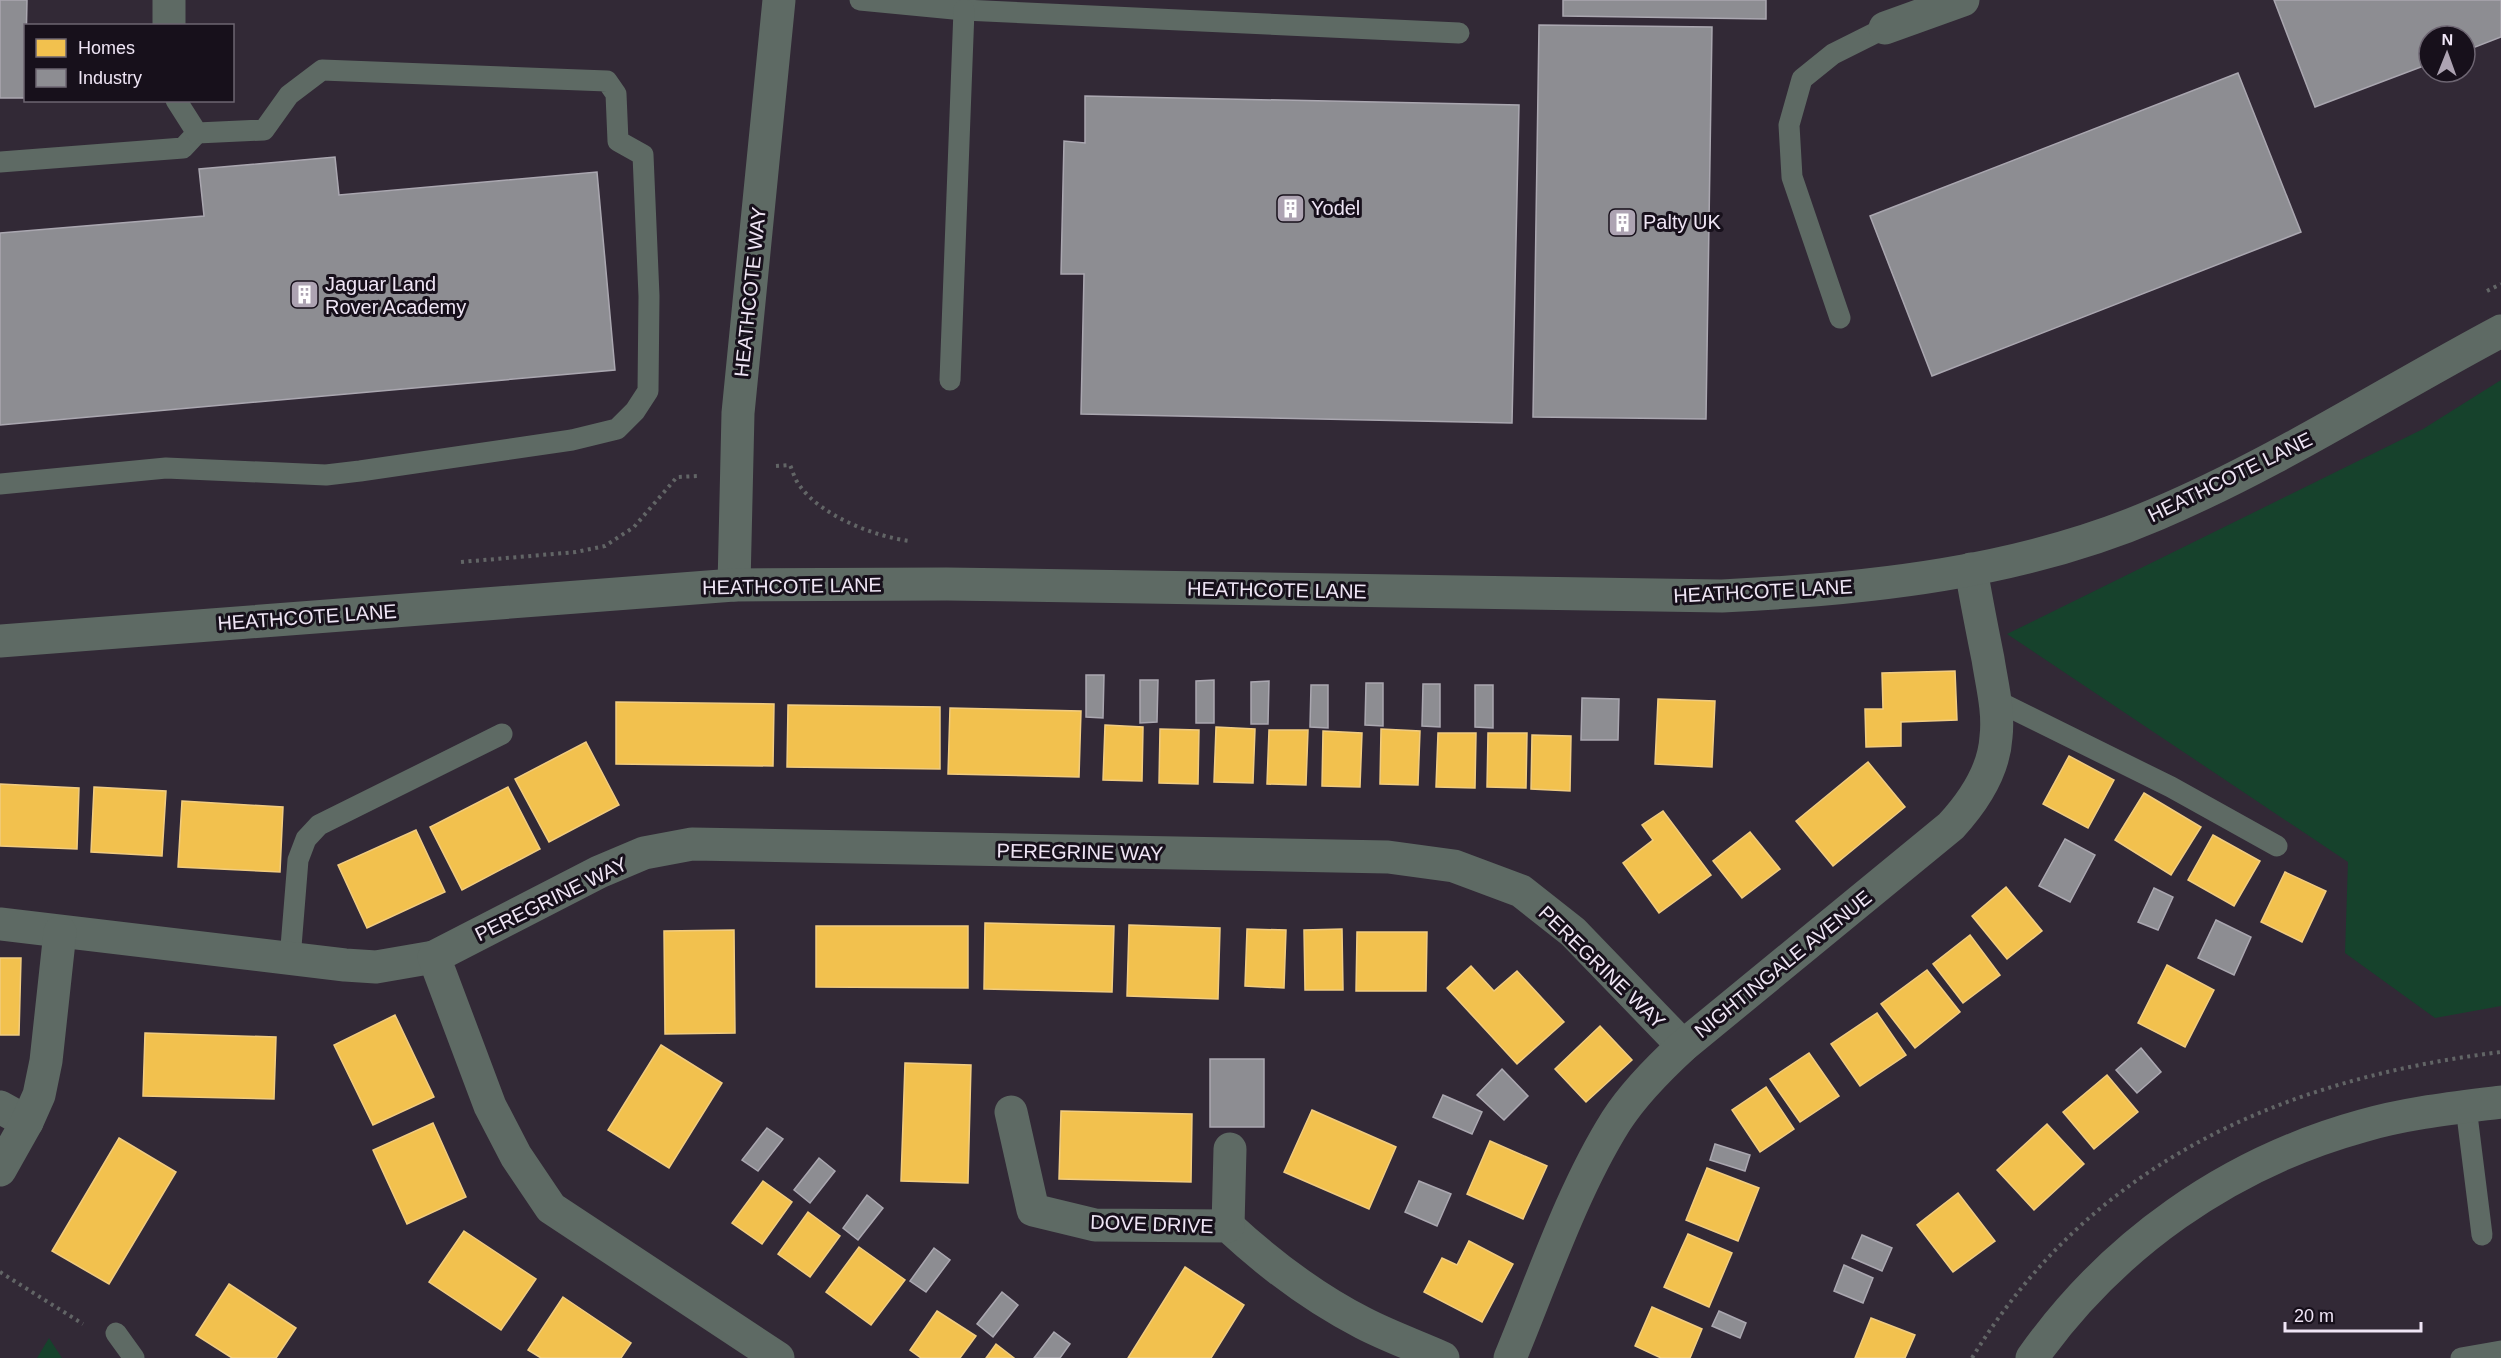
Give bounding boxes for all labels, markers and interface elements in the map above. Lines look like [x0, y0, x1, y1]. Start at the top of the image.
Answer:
legend [24, 24, 234, 102]
north arrow [2417, 24, 2477, 84]
text: N [2441, 31, 2453, 48]
text: Homes [78, 38, 135, 58]
text: Industry [78, 68, 142, 88]
building icon: Yodel [1274, 192, 1306, 224]
place label: Yodel [1311, 197, 1360, 219]
street label: HEATHCOTE WAY [730, 206, 770, 378]
building icon: Palty UK [1606, 206, 1638, 238]
place label: Palty UK [1643, 211, 1721, 233]
place label: Jaguar Land Rover Academy [325, 273, 466, 318]
building icon: Jaguar Land Rover Academy [288, 279, 320, 311]
street label: HEATHCOTE LANE [2144, 428, 2316, 526]
street label: HEATHCOTE LANE [702, 573, 882, 599]
street label: HEATHCOTE LANE [1673, 575, 1853, 607]
street label: HEATHCOTE LANE [1187, 577, 1367, 603]
street label: HEATHCOTE LANE [217, 600, 397, 634]
street label: PEREGRINE WAY [996, 840, 1164, 864]
street label: PEREGRINE WAY [471, 853, 631, 945]
street label: NIGHTINGALE AVENUE [1690, 886, 1876, 1042]
street label: PEREGRINE WAY [1534, 901, 1670, 1033]
street label: DOVE DRIVE [1090, 1211, 1214, 1237]
scale bar [2285, 1295, 2422, 1333]
text: 20 m [2294, 1306, 2334, 1326]

